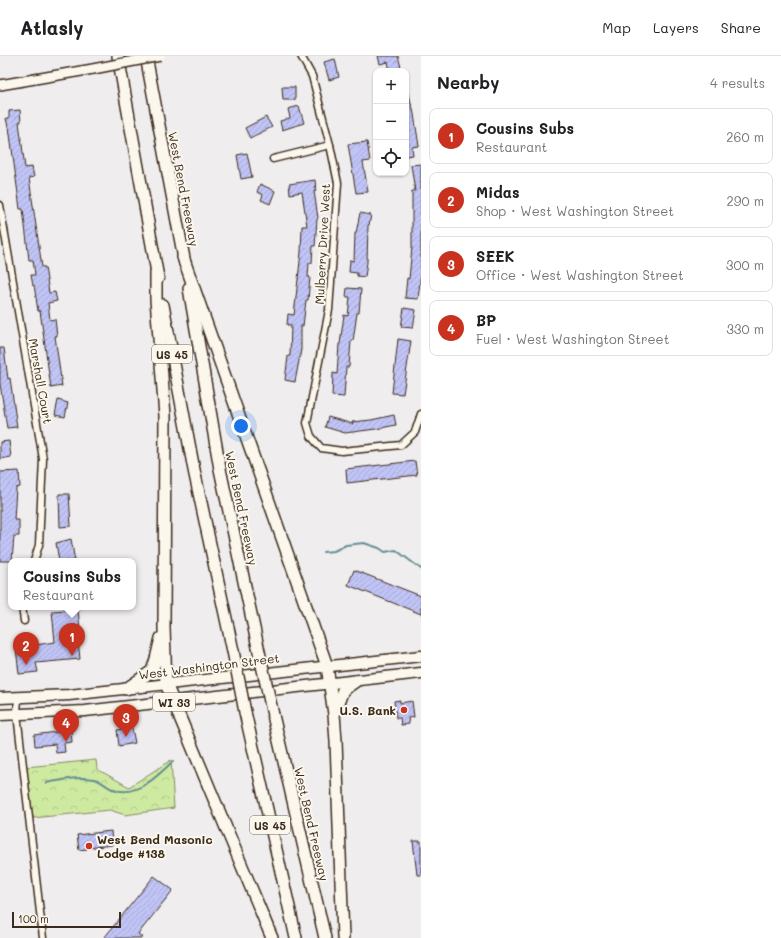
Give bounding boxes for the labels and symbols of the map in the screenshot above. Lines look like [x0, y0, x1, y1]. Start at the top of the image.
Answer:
street label: West Bend Freeway [165, 130, 203, 248]
street label: Mulberry Drive West [311, 183, 333, 305]
street label: Marshall Court [26, 337, 56, 425]
road number: US 45 [152, 345, 192, 363]
your location [231, 416, 251, 436]
street label: West Bend Freeway [222, 449, 262, 567]
pin: 1 [59, 623, 85, 656]
pin: 2 [13, 632, 39, 665]
street label: West Washington Street [138, 649, 280, 683]
road number: WI 33 [153, 693, 195, 711]
place label: U.S. Bank [340, 702, 396, 718]
pin: 3 [113, 704, 139, 737]
marker: U.S. Bank [399, 705, 409, 715]
pin: 4 [53, 709, 79, 742]
street label: West Bend Freeway [291, 765, 333, 883]
road number: US 45 [250, 816, 290, 834]
place label: West Bend Masonic Lodge #138 [97, 831, 213, 861]
marker: West Bend Masonic Lodge #138 [84, 841, 94, 851]
scale bar [12, 910, 121, 929]

